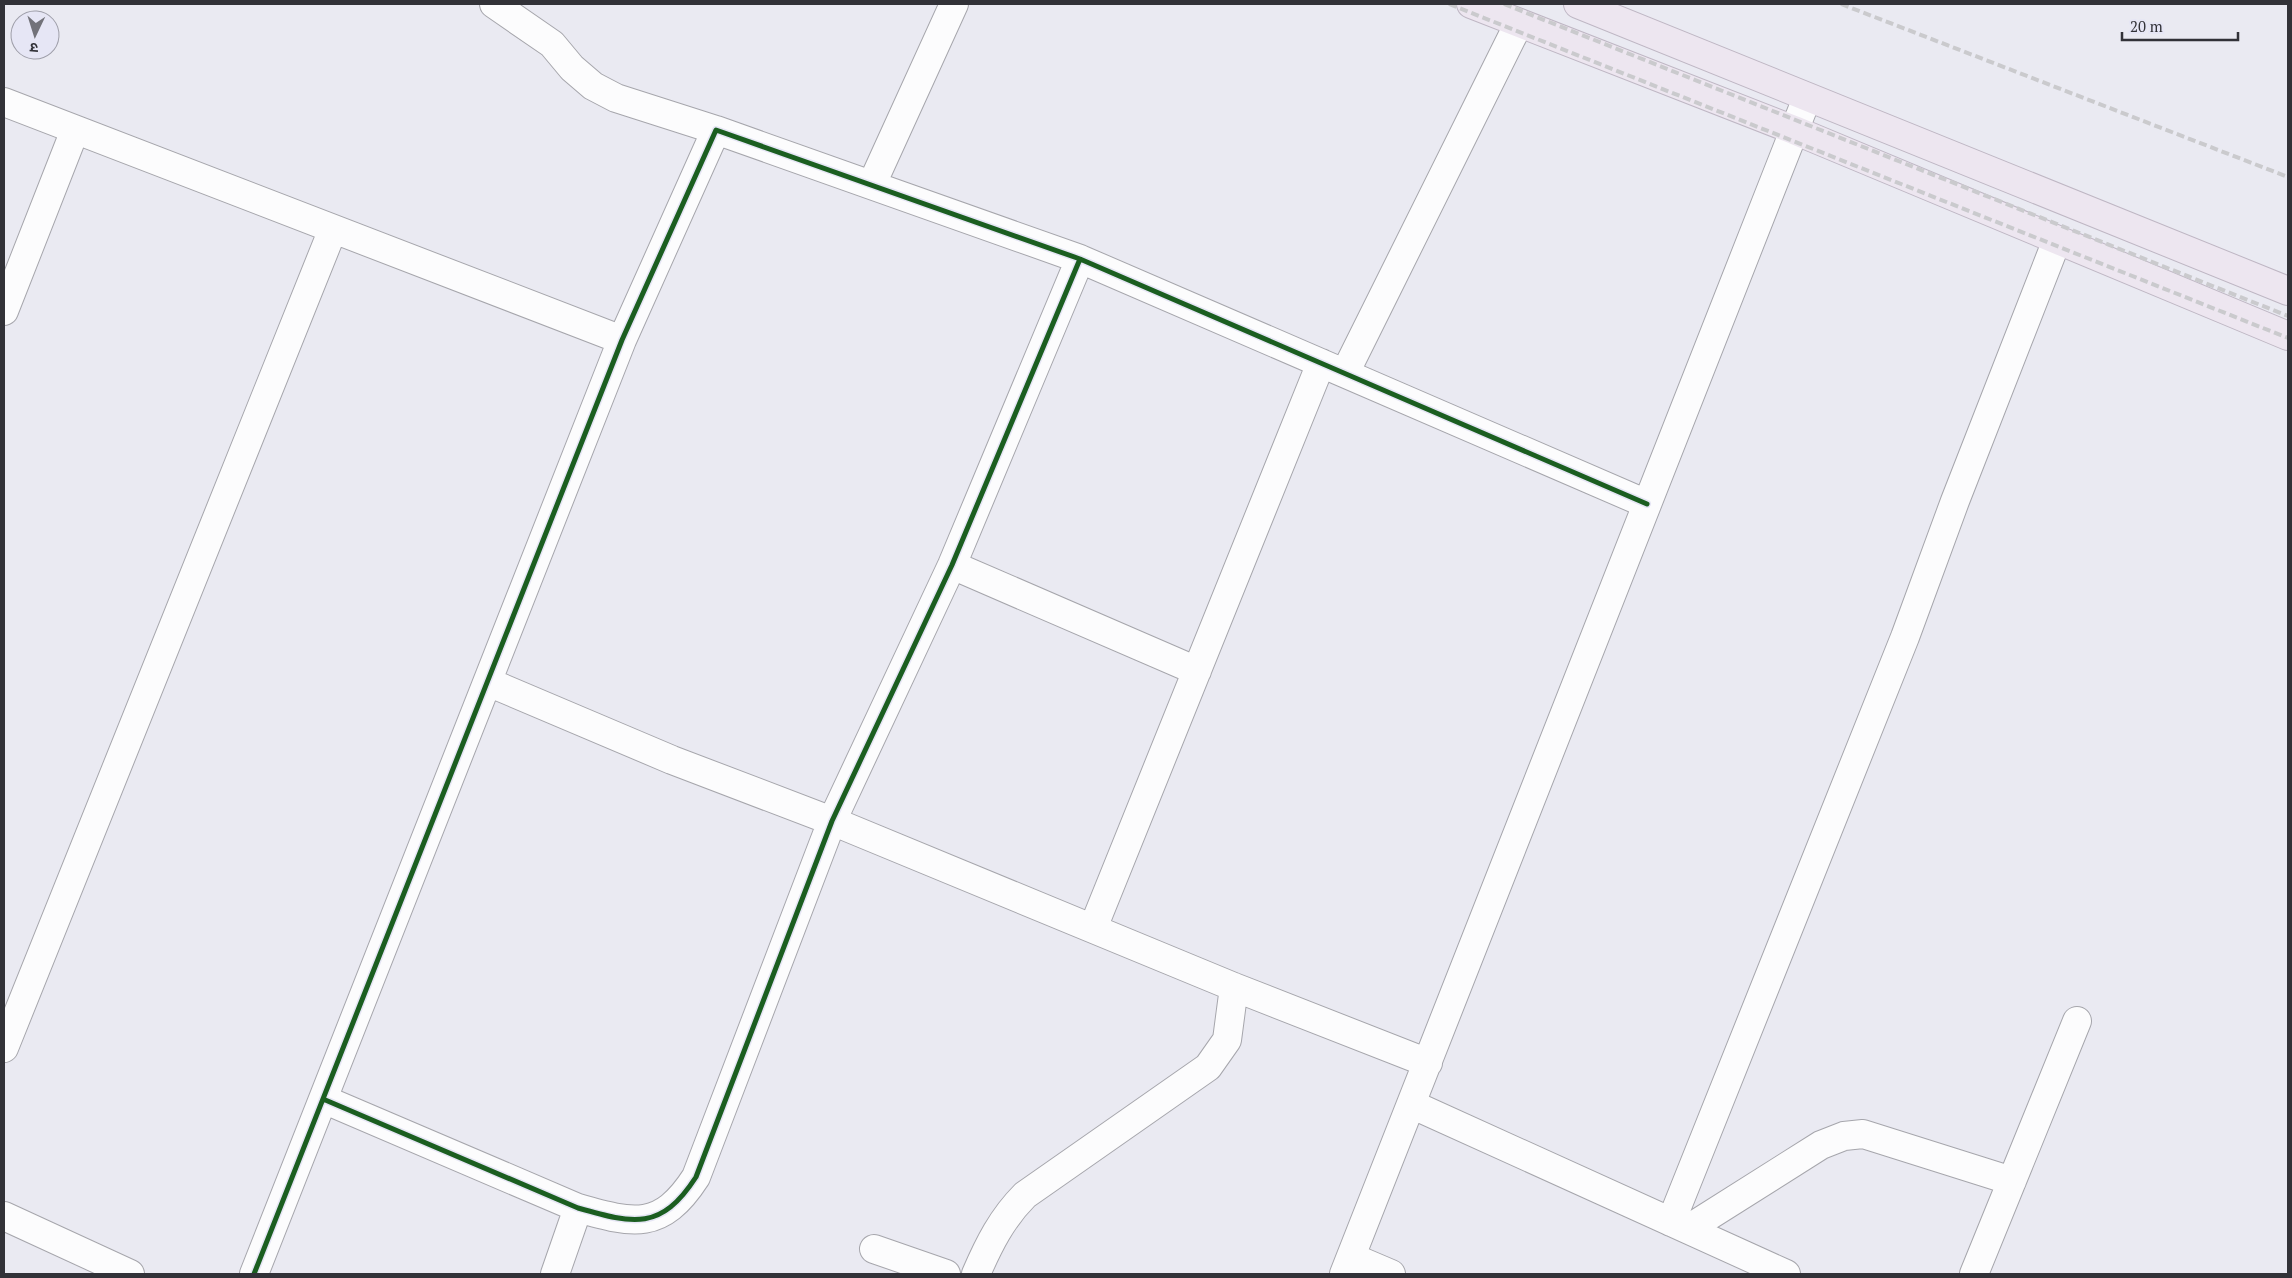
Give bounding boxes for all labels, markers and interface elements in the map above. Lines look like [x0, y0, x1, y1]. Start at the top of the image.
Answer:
north arrow [10, 10, 60, 60]
scale bar [2122, 10, 2238, 42]
text: 20 m [2130, 16, 2163, 36]
text: उ [29, 39, 39, 58]

